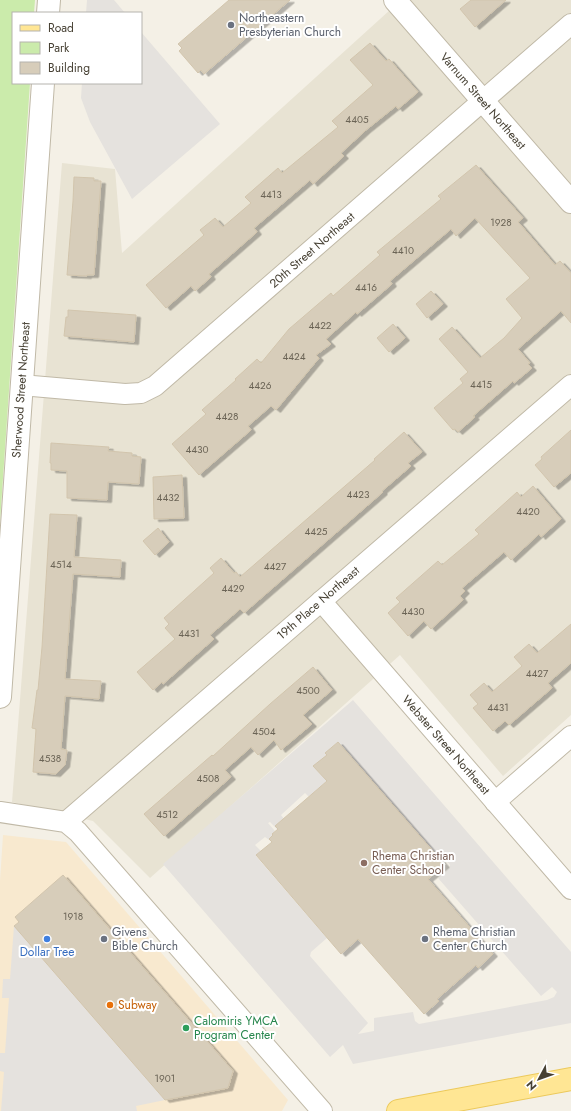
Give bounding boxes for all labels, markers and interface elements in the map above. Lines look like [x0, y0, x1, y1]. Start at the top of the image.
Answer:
place label: Northeastern Presbyterian Church [239, 9, 341, 41]
legend [12, 12, 142, 84]
text: Road [48, 19, 74, 37]
marker: Northeastern Presbyterian Church [226, 20, 236, 30]
text: Park [48, 39, 70, 57]
street label: Varnum Street Northeast [436, 49, 530, 153]
text: Building [48, 59, 90, 77]
house number: 4405 [345, 112, 369, 127]
house number: 4413 [260, 187, 282, 202]
street label: 20th Street Northeast [265, 208, 359, 292]
house number: 1928 [490, 215, 512, 230]
house number: 4410 [392, 243, 414, 258]
house number: 4416 [355, 280, 377, 295]
house number: 4422 [308, 318, 332, 333]
street label: Sherwood Street Northeast [7, 321, 35, 459]
house number: 4424 [282, 349, 306, 364]
house number: 4415 [470, 377, 492, 392]
house number: 4426 [248, 378, 272, 393]
house number: 4428 [216, 409, 238, 424]
house number: 4430 [185, 442, 209, 457]
house number: 4423 [347, 487, 370, 502]
house number: 4432 [157, 490, 180, 505]
house number: 4420 [516, 504, 540, 519]
house number: 4425 [305, 524, 328, 539]
house number: 4514 [50, 557, 72, 572]
house number: 4427 [264, 559, 287, 574]
street label: 19th Place Northeast [273, 562, 363, 644]
house number: 4429 [221, 581, 245, 596]
house number: 4430 [401, 604, 425, 619]
house number: 4431 [178, 626, 200, 641]
house number: 4427 [526, 666, 549, 681]
house number: 4500 [296, 683, 320, 698]
street label: Webster Street Northeast [398, 691, 494, 799]
house number: 4431 [487, 700, 509, 715]
house number: 4504 [252, 724, 276, 739]
house number: 4538 [39, 751, 61, 766]
house number: 4508 [197, 771, 219, 786]
house number: 4512 [156, 807, 178, 822]
place label: Rhema Christian Center School [372, 847, 455, 879]
marker: Rhema Christian Center School [359, 858, 369, 868]
house number: 1918 [63, 909, 83, 924]
place label: Givens Bible Church [112, 923, 178, 955]
place label: Rhema Christian Center Church [433, 923, 516, 955]
marker: Dollar Tree [42, 934, 52, 944]
marker: Givens Bible Church [99, 934, 109, 944]
marker: Rhema Christian Center Church [420, 934, 430, 944]
place label: Dollar Tree [20, 943, 74, 961]
place label: Subway [118, 996, 157, 1014]
marker: Subway [105, 1000, 115, 1010]
place label: Calomiris YMCA Program Center [194, 1012, 278, 1044]
marker: Calomiris YMCA Program Center [181, 1023, 191, 1033]
north arrow [519, 1059, 559, 1099]
house number: 1901 [155, 1071, 175, 1086]
text: N [523, 1077, 540, 1094]

